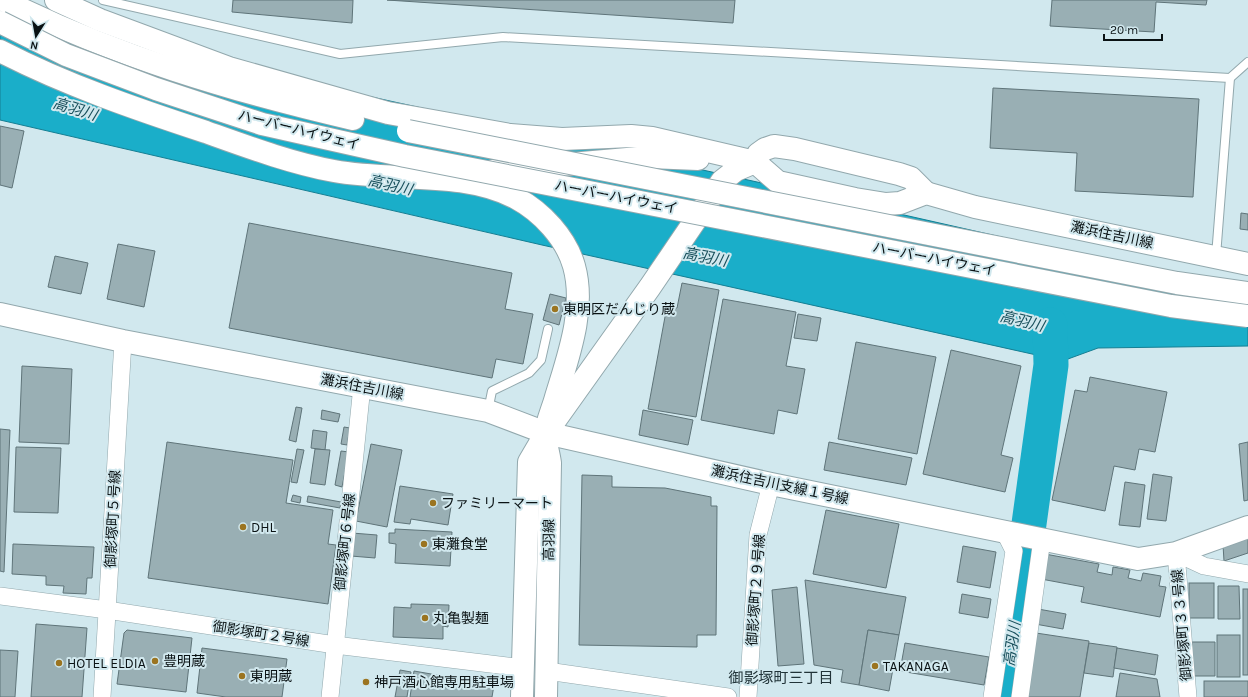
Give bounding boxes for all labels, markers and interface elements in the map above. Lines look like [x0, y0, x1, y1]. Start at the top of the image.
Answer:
north arrow [16, 16, 56, 56]
scale bar [1104, 16, 1162, 42]
text: 20 m [1110, 23, 1138, 37]
text: N [29, 38, 39, 52]
water label: 高羽川 [51, 94, 101, 125]
street label: ハーバーハイウェイ [236, 107, 362, 153]
water label: 高羽川 [366, 171, 416, 199]
street label: ハーバーハイウェイ [553, 177, 679, 217]
street label: 灘浜住吉川線 [1069, 218, 1155, 252]
street label: ハーバーハイウェイ [871, 239, 997, 279]
water label: 高羽川 [681, 244, 731, 271]
place label: 東明区だんじり蔵 [563, 301, 675, 318]
marker: 東明区だんじり蔵 [550, 304, 560, 314]
water label: 高羽川 [998, 307, 1048, 336]
street label: 灘浜住吉川線 [319, 371, 405, 403]
street label: 灘浜住吉川支線１号線 [710, 462, 850, 508]
street label: 御影塚町５号線 [102, 470, 124, 568]
street label: 御影塚町６号線 [331, 492, 359, 592]
place label: ファミリーマート [441, 495, 553, 512]
marker: ファミリーマート [428, 498, 438, 508]
place label: DHL [251, 519, 277, 536]
street label: 高羽線 [540, 519, 558, 561]
marker: DHL [238, 522, 248, 532]
street label: 御影塚町２９号線 [744, 534, 768, 646]
place label: 東灘食堂 [432, 536, 488, 553]
marker: 東灘食堂 [419, 539, 429, 549]
street label: 御影塚町３３号線 [1169, 568, 1195, 682]
place label: 丸亀製麺 [433, 610, 489, 627]
marker: 丸亀製麺 [420, 613, 430, 623]
street label: 御影塚町２号線 [211, 618, 311, 650]
water label: 高羽川 [1000, 618, 1024, 668]
place label: 豊明蔵 [163, 653, 205, 670]
place label: HOTEL ELDIA [67, 655, 146, 672]
marker: 豊明蔵 [150, 656, 160, 666]
marker: HOTEL ELDIA [54, 658, 64, 668]
place label: TAKANAGA [883, 658, 949, 675]
marker: TAKANAGA [870, 661, 880, 671]
place label: 東明蔵 [250, 668, 292, 685]
district label: 御影塚町三丁目 [728, 669, 834, 687]
marker: 東明蔵 [237, 671, 247, 681]
place label: 神戸酒心館専用駐車場 [374, 674, 514, 691]
marker: 神戸酒心館専用駐車場 [361, 677, 371, 687]

